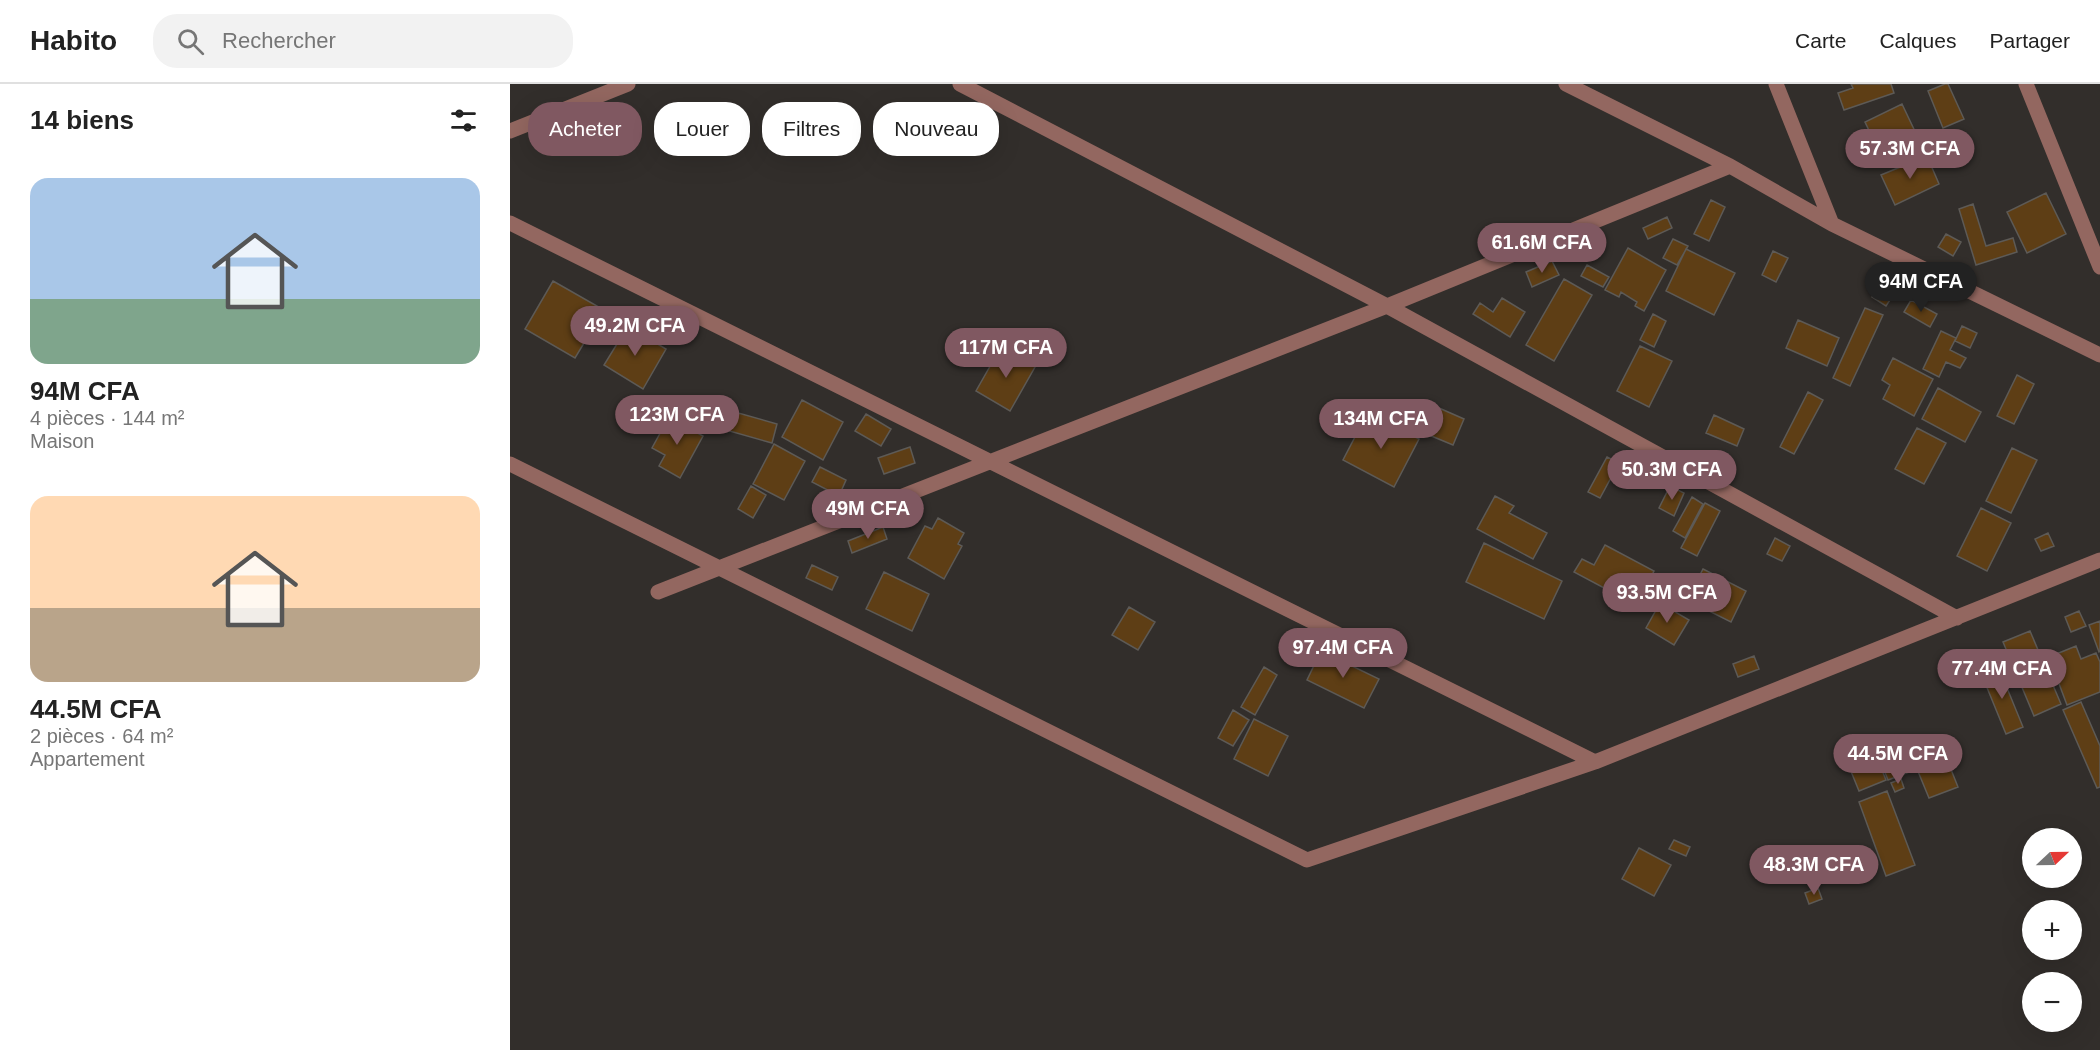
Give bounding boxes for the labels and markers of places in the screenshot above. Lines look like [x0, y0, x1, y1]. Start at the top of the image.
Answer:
pin: 57.3M CFA [1841, 129, 1979, 180]
pin: 61.6M CFA [1473, 223, 1611, 274]
pin: 94M CFA [1866, 262, 1976, 313]
pin: 49.2M CFA [566, 306, 704, 357]
pin: 117M CFA [944, 328, 1068, 379]
pin: 123M CFA [615, 395, 739, 446]
pin: 134M CFA [1319, 399, 1443, 450]
pin: 50.3M CFA [1603, 450, 1741, 501]
pin: 49M CFA [813, 489, 923, 540]
pin: 93.5M CFA [1598, 573, 1736, 624]
pin: 97.4M CFA [1274, 628, 1412, 679]
pin: 77.4M CFA [1933, 649, 2071, 700]
pin: 44.5M CFA [1829, 734, 1967, 785]
pin: 48.3M CFA [1745, 845, 1883, 896]

